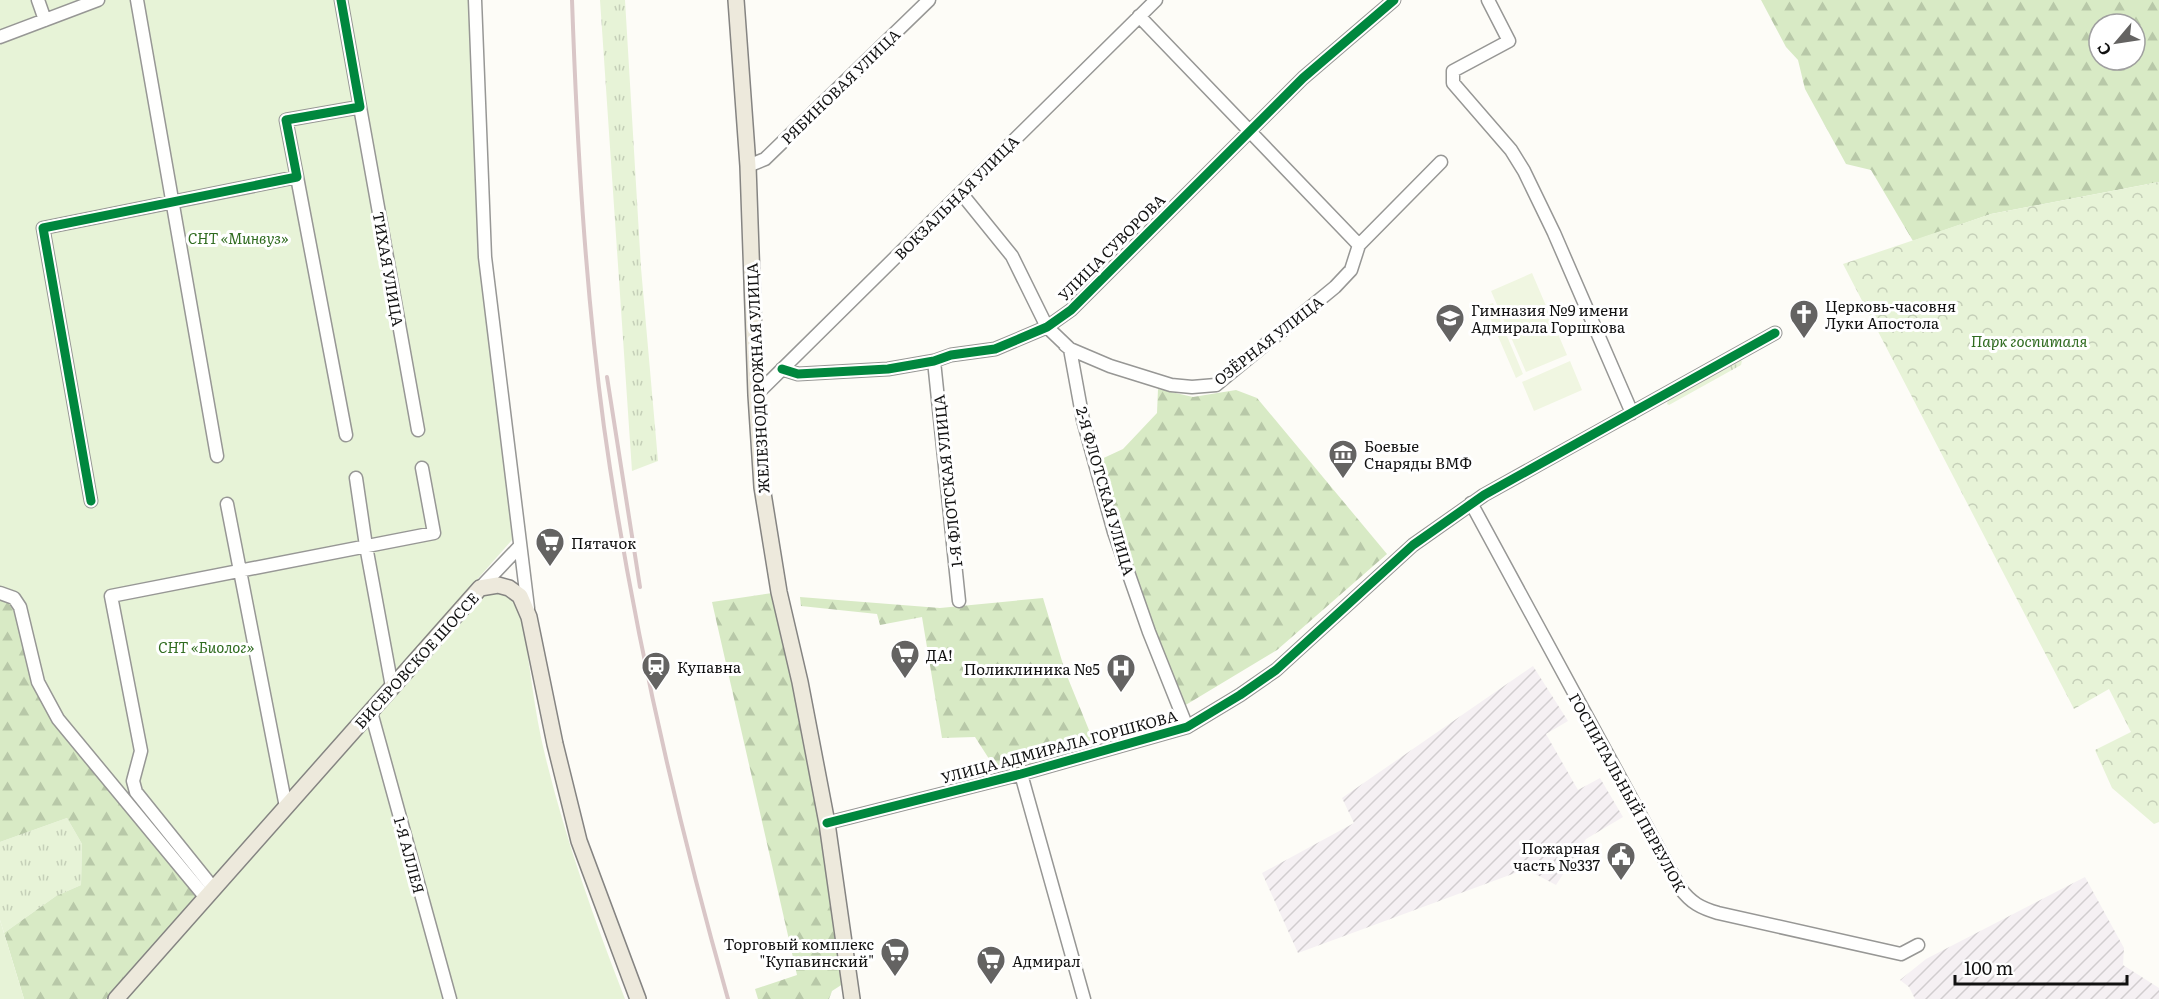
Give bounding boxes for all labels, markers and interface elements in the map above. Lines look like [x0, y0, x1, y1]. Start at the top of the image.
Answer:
north arrow [2087, 12, 2147, 72]
street label: РЯБИНОВАЯ УЛИЦА [775, 23, 905, 149]
text: С [2090, 39, 2116, 61]
street label: ВОКЗАЛЬНАЯ УЛИЦА [889, 130, 1023, 264]
street label: УЛИЦА СУВОРОВА [1052, 188, 1170, 306]
street label: ТИХАЯ УЛИЦА [368, 210, 410, 328]
park label: СНТ «Минвуз» [188, 226, 289, 249]
street label: ЖЕЛЕЗНОДОРОЖНАЯ УЛИЦА [739, 262, 775, 494]
street label: ОЗЁРНАЯ УЛИЦА [1208, 290, 1328, 390]
place label: Церковь-часовня Луки Апостола [1825, 294, 1956, 334]
place label: Гимназия №9 имени Адмирала Горшкова [1471, 298, 1629, 338]
church icon: Церковь-часовня Луки Апостола [1788, 298, 1820, 340]
school or university icon: Гимназия №9 имени Адмирала Горшкова [1434, 302, 1466, 344]
park label: Парк госпиталя [1971, 329, 2087, 352]
street label: 1-Я ФЛОТСКАЯ УЛИЦА [926, 393, 968, 569]
street label: 2-Я ФЛОТСКАЯ УЛИЦА [1071, 404, 1141, 578]
place label: Боевые Снаряды ВМФ [1364, 434, 1472, 474]
museum icon: Боевые Снаряды ВМФ [1327, 438, 1359, 480]
supermarket icon: Пятачок [534, 526, 566, 568]
place label: Пятачок [571, 531, 636, 554]
street label: БИСЕРОВСКОЕ ШОССЕ [348, 587, 484, 733]
park label: СНТ «Биолог» [158, 635, 255, 658]
supermarket icon: ДА! [889, 638, 921, 680]
place label: ДА! [926, 643, 953, 666]
station icon: Купавна [640, 650, 672, 692]
hospital icon: Поликлиника №5 [1105, 652, 1137, 694]
place label: Купавна [677, 655, 742, 678]
place label: Поликлиника №5 [964, 657, 1100, 680]
street label: ГОСПИТАЛЬНЫЙ ПЕРЕУЛОК [1564, 688, 1692, 896]
street label: УЛИЦА АДМИРАЛА ГОРШКОВА [938, 703, 1180, 789]
street label: 1-Я АЛЛЕЯ [389, 814, 431, 896]
place label: Пожарная часть №337 [1513, 836, 1600, 876]
public building icon: Пожарная часть №337 [1605, 840, 1637, 882]
place label: Торговый комплекс "Купавинский" [724, 932, 875, 972]
supermarket icon: Торговый комплекс "Купавинский" [879, 936, 911, 978]
supermarket icon: Адмирал [975, 944, 1007, 986]
scale bar [1955, 948, 2128, 986]
place label: Адмирал [1012, 949, 1081, 972]
text: 100 m [1964, 954, 2013, 981]

